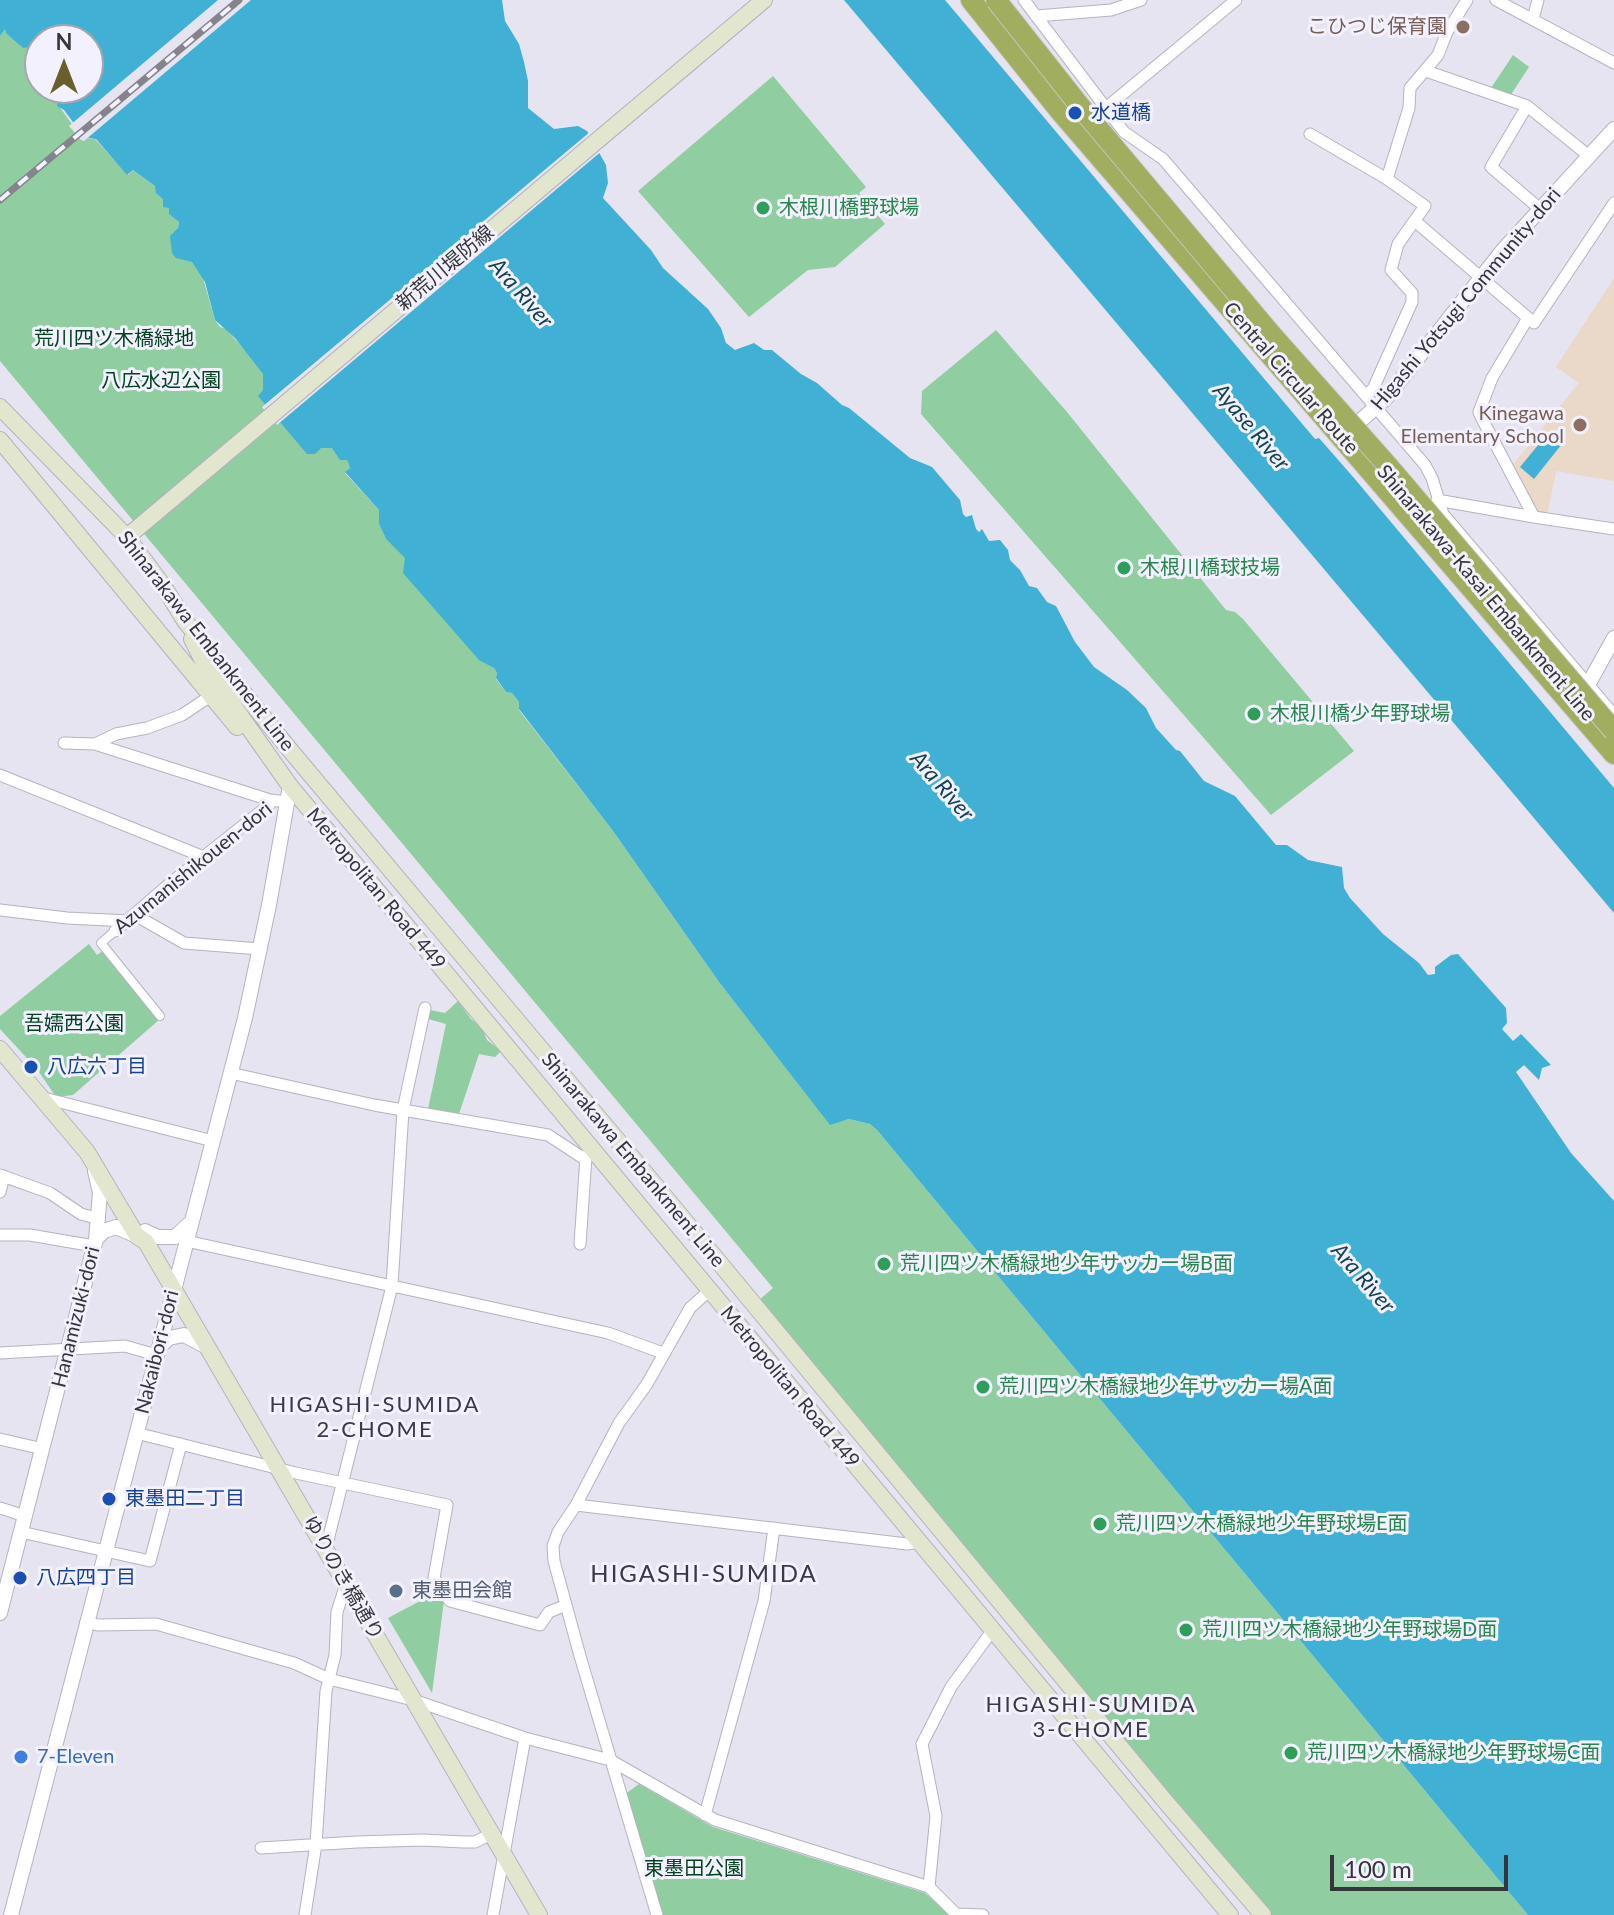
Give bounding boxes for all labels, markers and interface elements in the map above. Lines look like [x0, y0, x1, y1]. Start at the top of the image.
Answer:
place label: こひつじ保育園 [1307, 15, 1447, 39]
marker: こひつじ保育園 [1454, 18, 1472, 36]
north arrow [24, 24, 104, 104]
text: N [56, 28, 72, 55]
place label: 水道橋 [1091, 101, 1151, 125]
marker: 水道橋 [1066, 104, 1084, 122]
street label: Higashi Yotsugi Community-dori [1366, 183, 1566, 415]
place label: 木根川橋野球場 [779, 196, 919, 220]
marker: 木根川橋野球場 [754, 199, 772, 217]
street label: 新荒川堤防線 [391, 220, 499, 316]
water label: Ara River [484, 253, 558, 333]
street label: Central Circular Route [1218, 297, 1364, 459]
park label: 荒川四ツ木橋緑地 [34, 327, 194, 351]
park label: 八広水辺公園 [101, 369, 221, 393]
water label: Ayase River [1207, 378, 1295, 476]
place label: Kinegawa Elementary School [1401, 402, 1564, 449]
marker: Kinegawa Elementary School [1571, 416, 1589, 434]
street label: Shinarakawa-Kasai Embankment Line [1372, 460, 1600, 726]
street label: Shinarakawa Embankment Line [113, 526, 299, 756]
place label: 木根川橋球技場 [1140, 556, 1280, 580]
marker: 木根川橋球技場 [1115, 559, 1133, 577]
place label: 木根川橋少年野球場 [1270, 702, 1450, 726]
marker: 木根川橋少年野球場 [1245, 705, 1263, 723]
water label: Ara River [905, 746, 979, 826]
street label: Azumanishikouen-dori [109, 797, 277, 939]
street label: Metropolitan Road 449 [301, 803, 451, 975]
park label: 吾嬬西公園 [24, 1012, 124, 1036]
street label: Shinarakawa Embankment Line [536, 1048, 730, 1272]
place label: 八広六丁目 [47, 1055, 147, 1079]
marker: 八広六丁目 [22, 1058, 40, 1076]
water label: Ara River [1326, 1238, 1400, 1318]
street label: Hanamizuki-dori [47, 1244, 105, 1390]
place label: 荒川四ツ木橋緑地少年サッカー場B面 [900, 1252, 1233, 1276]
marker: 荒川四ツ木橋緑地少年サッカー場B面 [875, 1255, 893, 1273]
street label: Nakaibori-dori [130, 1288, 184, 1416]
street label: Metropolitan Road 449 [715, 1301, 865, 1473]
place label: 荒川四ツ木橋緑地少年サッカー場A面 [999, 1375, 1333, 1399]
marker: 荒川四ツ木橋緑地少年サッカー場A面 [974, 1378, 992, 1396]
district label: HIGASHI-SUMIDA 2-CHOME [270, 1392, 480, 1444]
place label: 東墨田二丁目 [125, 1487, 245, 1511]
marker: 東墨田二丁目 [100, 1490, 118, 1508]
street label: ゆりのき橋通り [298, 1511, 388, 1645]
place label: 荒川四ツ木橋緑地少年野球場E面 [1116, 1512, 1408, 1536]
marker: 荒川四ツ木橋緑地少年野球場E面 [1091, 1515, 1109, 1533]
district label: HIGASHI-SUMIDA [590, 1560, 818, 1588]
place label: 八広四丁目 [36, 1566, 136, 1590]
marker: 八広四丁目 [11, 1569, 29, 1587]
place label: 東墨田会館 [412, 1579, 512, 1603]
marker: 東墨田会館 [387, 1582, 405, 1600]
place label: 荒川四ツ木橋緑地少年野球場D面 [1202, 1618, 1497, 1642]
marker: 荒川四ツ木橋緑地少年野球場D面 [1177, 1621, 1195, 1639]
district label: HIGASHI-SUMIDA 3-CHOME [986, 1692, 1196, 1744]
place label: 荒川四ツ木橋緑地少年野球場C面 [1307, 1741, 1600, 1765]
marker: 荒川四ツ木橋緑地少年野球場C面 [1282, 1744, 1300, 1762]
place label: 7-Eleven [37, 1745, 114, 1769]
marker: 7-Eleven [12, 1748, 30, 1766]
scale bar [1334, 1839, 1512, 1889]
text: 100 m [1344, 1854, 1412, 1883]
park label: 東墨田公園 [644, 1857, 744, 1881]

